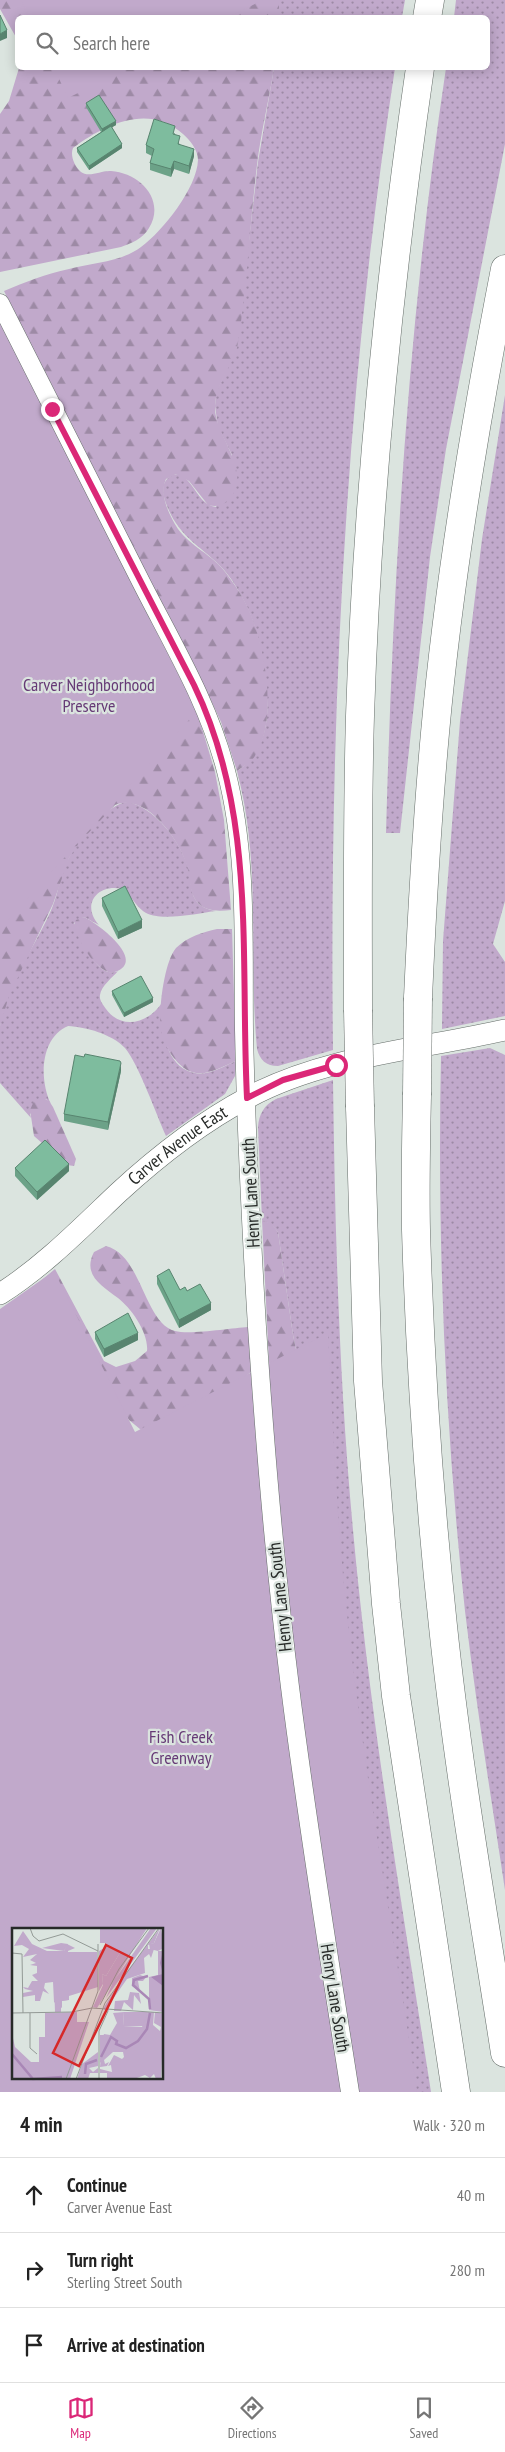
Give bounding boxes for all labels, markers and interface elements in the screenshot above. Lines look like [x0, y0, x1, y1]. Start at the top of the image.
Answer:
search box [15, 15, 490, 70]
icon: search [33, 29, 61, 57]
text: Search here [73, 31, 150, 55]
route end [41, 398, 64, 421]
park label: Carver Neighborhood Preserve [23, 673, 155, 717]
route start [325, 1054, 348, 1077]
street label: Carver Avenue East [123, 1100, 231, 1190]
street label: Henry Lane South [236, 1138, 265, 1248]
street label: Henry Lane South [262, 1541, 297, 1653]
park label: Fish Creek Greenway [149, 1725, 213, 1769]
inset map [12, 1928, 164, 2080]
street label: Henry Lane South [316, 1942, 355, 2054]
text: 4 min [20, 2111, 62, 2138]
text: Walk · 320 m [413, 2115, 485, 2135]
text: Continue [67, 2173, 127, 2197]
icon: ahead [20, 2181, 48, 2209]
text: 40 m [457, 2185, 485, 2205]
text: Carver Avenue East [67, 2197, 172, 2217]
text: Turn right [67, 2248, 133, 2272]
icon: right [20, 2256, 48, 2284]
text: 280 m [450, 2260, 485, 2280]
text: Sterling Street South [67, 2272, 182, 2292]
icon: arrive [20, 2331, 48, 2359]
text: Arrive at destination [67, 2333, 205, 2357]
tab: Map [67, 2394, 95, 2442]
tab: Directions [228, 2394, 276, 2442]
tab: Saved [410, 2394, 438, 2442]

